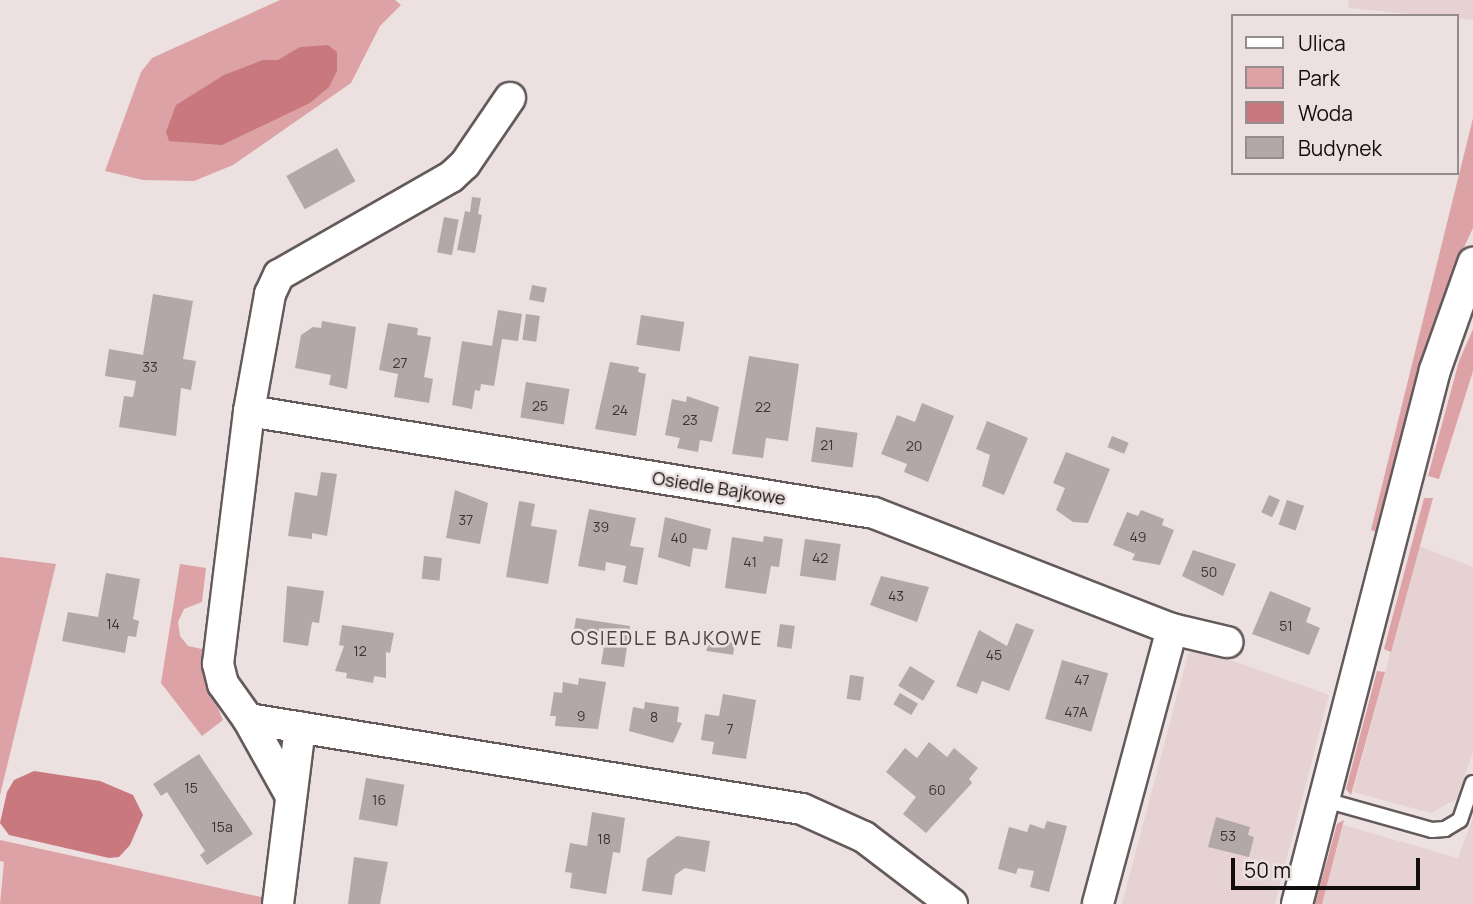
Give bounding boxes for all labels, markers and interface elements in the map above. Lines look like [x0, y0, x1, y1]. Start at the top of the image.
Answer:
legend [1232, 14, 1459, 175]
text: Ulica [1298, 29, 1346, 57]
text: Park [1298, 64, 1340, 92]
text: Woda [1298, 99, 1353, 127]
text: Budynek [1298, 134, 1382, 162]
house number: 27 [392, 355, 408, 371]
house number: 33 [142, 359, 158, 375]
house number: 25 [532, 398, 548, 414]
house number: 22 [755, 399, 771, 415]
house number: 24 [612, 402, 628, 418]
house number: 23 [682, 412, 698, 428]
house number: 21 [820, 437, 834, 453]
house number: 20 [906, 438, 922, 454]
street label: Osiedle Bajkowe [651, 467, 787, 509]
house number: 37 [459, 512, 473, 528]
house number: 39 [593, 519, 609, 535]
house number: 49 [1130, 529, 1146, 545]
house number: 40 [671, 530, 687, 546]
house number: 42 [812, 550, 828, 566]
house number: 41 [743, 554, 757, 570]
house number: 50 [1201, 564, 1217, 580]
house number: 43 [888, 588, 904, 604]
house number: 14 [106, 616, 120, 632]
house number: 51 [1279, 618, 1293, 634]
district label: OSIEDLE BAJKOWE [573, 628, 761, 650]
house number: 12 [353, 643, 367, 659]
house number: 45 [986, 647, 1002, 663]
house number: 47 [1074, 672, 1090, 688]
house number: 47A [1064, 704, 1088, 720]
house number: 9 [577, 708, 585, 724]
house number: 8 [650, 709, 658, 725]
house number: 7 [726, 721, 734, 737]
house number: 15 [184, 780, 198, 796]
house number: 60 [928, 782, 946, 798]
house number: 16 [372, 792, 386, 808]
house number: 15a [211, 819, 233, 835]
house number: 53 [1220, 828, 1236, 844]
house number: 18 [597, 831, 611, 847]
scale bar [1235, 844, 1424, 888]
text: 50 m [1244, 856, 1291, 884]

